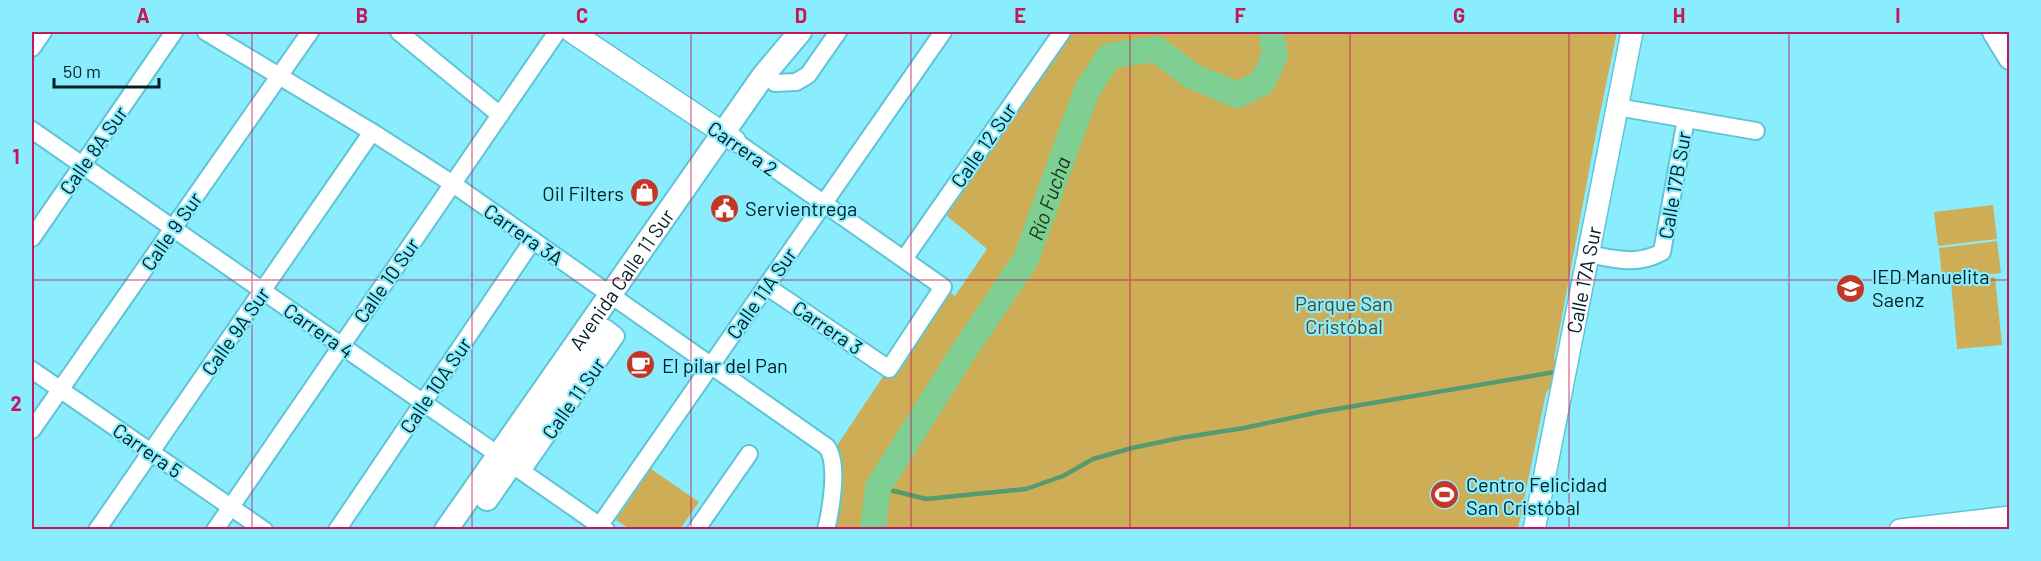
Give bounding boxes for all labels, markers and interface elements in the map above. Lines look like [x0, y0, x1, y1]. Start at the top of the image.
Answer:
text: A [136, 3, 150, 27]
text: B [356, 3, 368, 27]
text: C [576, 3, 588, 27]
text: D [795, 3, 807, 27]
text: E [1014, 3, 1026, 27]
text: F [1234, 3, 1246, 27]
text: G [1453, 3, 1465, 27]
text: H [1673, 3, 1685, 27]
text: I [1895, 3, 1901, 27]
scale bar [54, 51, 159, 89]
text: 50 m [63, 60, 101, 82]
street label: Calle 12 Sur [945, 98, 1021, 192]
street label: Calle 8A Sur [54, 101, 132, 199]
street label: Carrera 2 [704, 115, 782, 181]
street label: Calle 17B Sur [1653, 129, 1695, 241]
text: 1 [12, 144, 20, 168]
water label: Río Fucha [1021, 153, 1074, 243]
shop icon: Oil Filters [629, 177, 661, 209]
place label: Oil Filters [542, 181, 624, 205]
street label: Calle 9 Sur [135, 187, 207, 275]
public building icon: Servientrega [708, 192, 740, 224]
place label: Servientrega [745, 196, 857, 220]
street label: Carrera 3A [480, 198, 568, 270]
street label: Avenida Calle 11 Sur [564, 204, 679, 354]
street label: Calle 17A Sur [1561, 224, 1605, 335]
street label: Calle 10 Sur [348, 233, 424, 327]
street label: Calle 11A Sur [721, 243, 801, 343]
place label: IED Manuelita Saenz [1872, 264, 1990, 311]
school or university icon: IED Manuelita Saenz [1835, 272, 1867, 304]
street label: Calle 9A Sur [196, 282, 274, 380]
park label: Parque San Cristóbal [1295, 291, 1393, 338]
street label: Carrera 3 [788, 295, 868, 359]
street label: Carrera 4 [279, 297, 359, 363]
street label: Calle 10A Sur [394, 333, 476, 437]
cafe icon: El pilar del Pan [625, 349, 657, 381]
street label: Calle 11 Sur [536, 353, 610, 443]
place label: El pilar del Pan [662, 353, 788, 377]
text: 2 [10, 391, 22, 415]
street label: Carrera 5 [109, 417, 187, 483]
place label: Centro Felicidad San Cristóbal [1466, 472, 1607, 519]
sports icon: Centro Felicidad San Cristóbal [1429, 479, 1461, 511]

